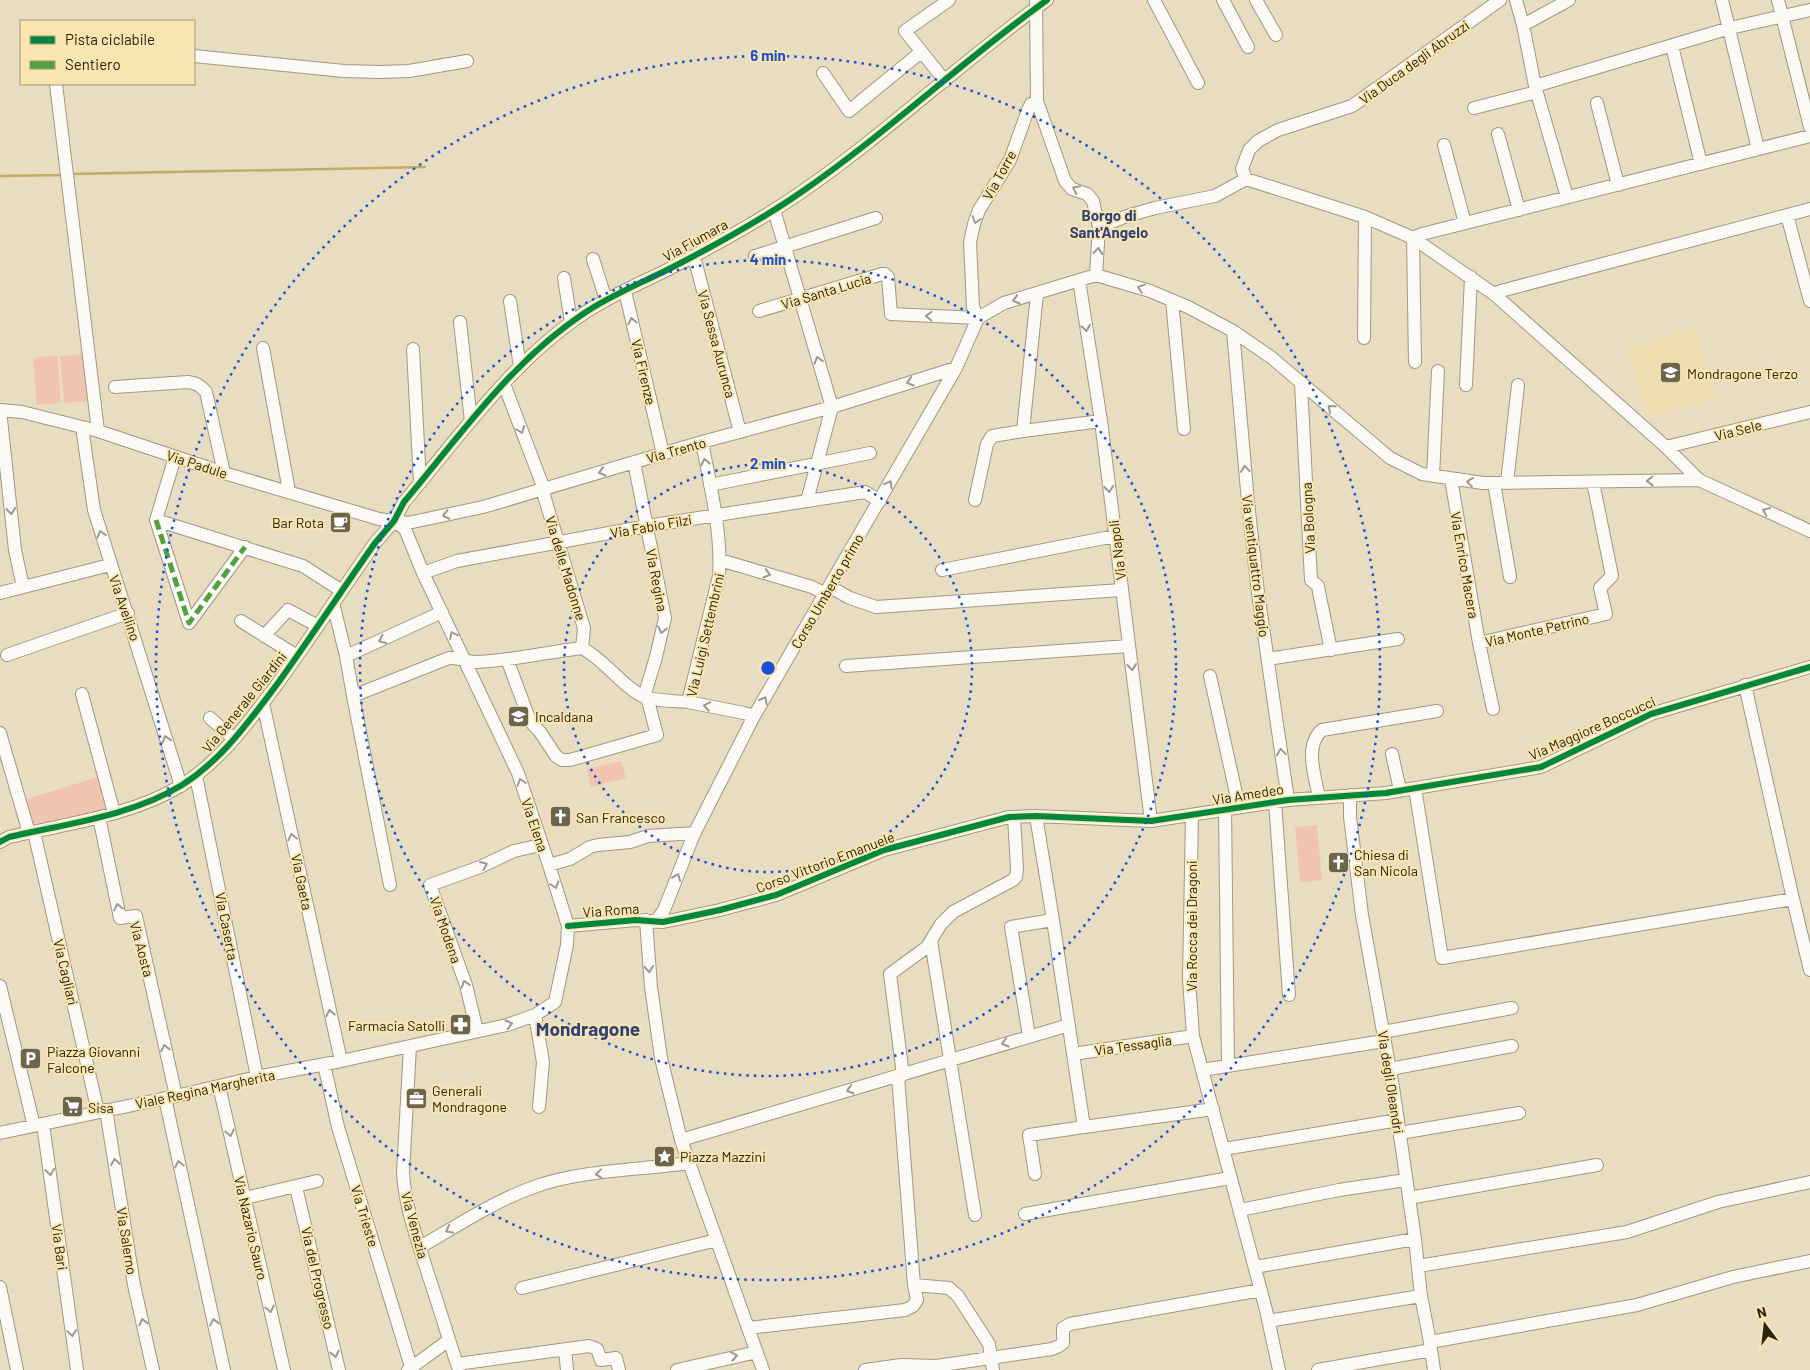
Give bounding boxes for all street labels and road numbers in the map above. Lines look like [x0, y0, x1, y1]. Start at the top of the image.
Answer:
street label: Via Duca degli Abruzzi [1356, 16, 1472, 108]
street label: Via Torre [978, 147, 1020, 203]
street label: Via Fiumara [660, 215, 730, 265]
street label: Via Santa Lucia [779, 269, 873, 313]
street label: Via Sessa Aurunca [694, 288, 740, 400]
street label: Via Firenze [628, 337, 660, 407]
street label: Via Sele [1713, 416, 1763, 444]
street label: Via Trento [644, 433, 708, 467]
street label: Via Padule [164, 446, 230, 482]
street label: Via Bologna [1298, 482, 1318, 554]
street label: Via ventiquattro Maggio [1239, 494, 1273, 638]
street label: Via Fabio Filzi [609, 510, 693, 542]
street label: Via Enrico Macera [1447, 510, 1483, 620]
street label: Via delle Madonne [542, 514, 590, 622]
street label: Via Napoli [1105, 519, 1129, 581]
street label: Corso Umberto primo [787, 530, 867, 652]
street label: Via Regina [643, 547, 671, 613]
street label: Via Luigi Settembrini [682, 571, 728, 699]
street label: Via Avellino [106, 573, 144, 643]
street label: Via Monte Petrino [1483, 610, 1591, 650]
street label: Via Generale Giardini [198, 648, 290, 756]
street label: Via Maggiore Boccucci [1526, 692, 1658, 764]
street label: Via Amedeo [1211, 780, 1285, 808]
street label: Via Elena [518, 796, 552, 854]
street label: Corso Vittorio Emanuele [753, 828, 897, 896]
street label: Via Gaeta [288, 852, 316, 912]
street label: Via Rocca dei Dragoni [1183, 861, 1200, 991]
street label: Via Caserta [212, 890, 242, 962]
street label: Via Modena [427, 895, 465, 965]
street label: Via Roma [582, 900, 640, 920]
street label: Via Aosta [126, 919, 158, 979]
street label: Via Cagliari [50, 937, 82, 1007]
street label: Via degli Oleandri [1374, 1029, 1408, 1135]
street label: Via Tessaglia [1093, 1031, 1173, 1059]
street label: Viale Regina Margherita [134, 1066, 276, 1112]
street label: Via Nazario Sauro [231, 1174, 271, 1282]
street label: Via Trieste [348, 1183, 382, 1249]
street label: Via Venezia [398, 1190, 432, 1260]
street label: Via Salerno [113, 1206, 141, 1276]
street label: Via Bari [48, 1223, 72, 1271]
street label: Via del Progresso [298, 1225, 338, 1331]

